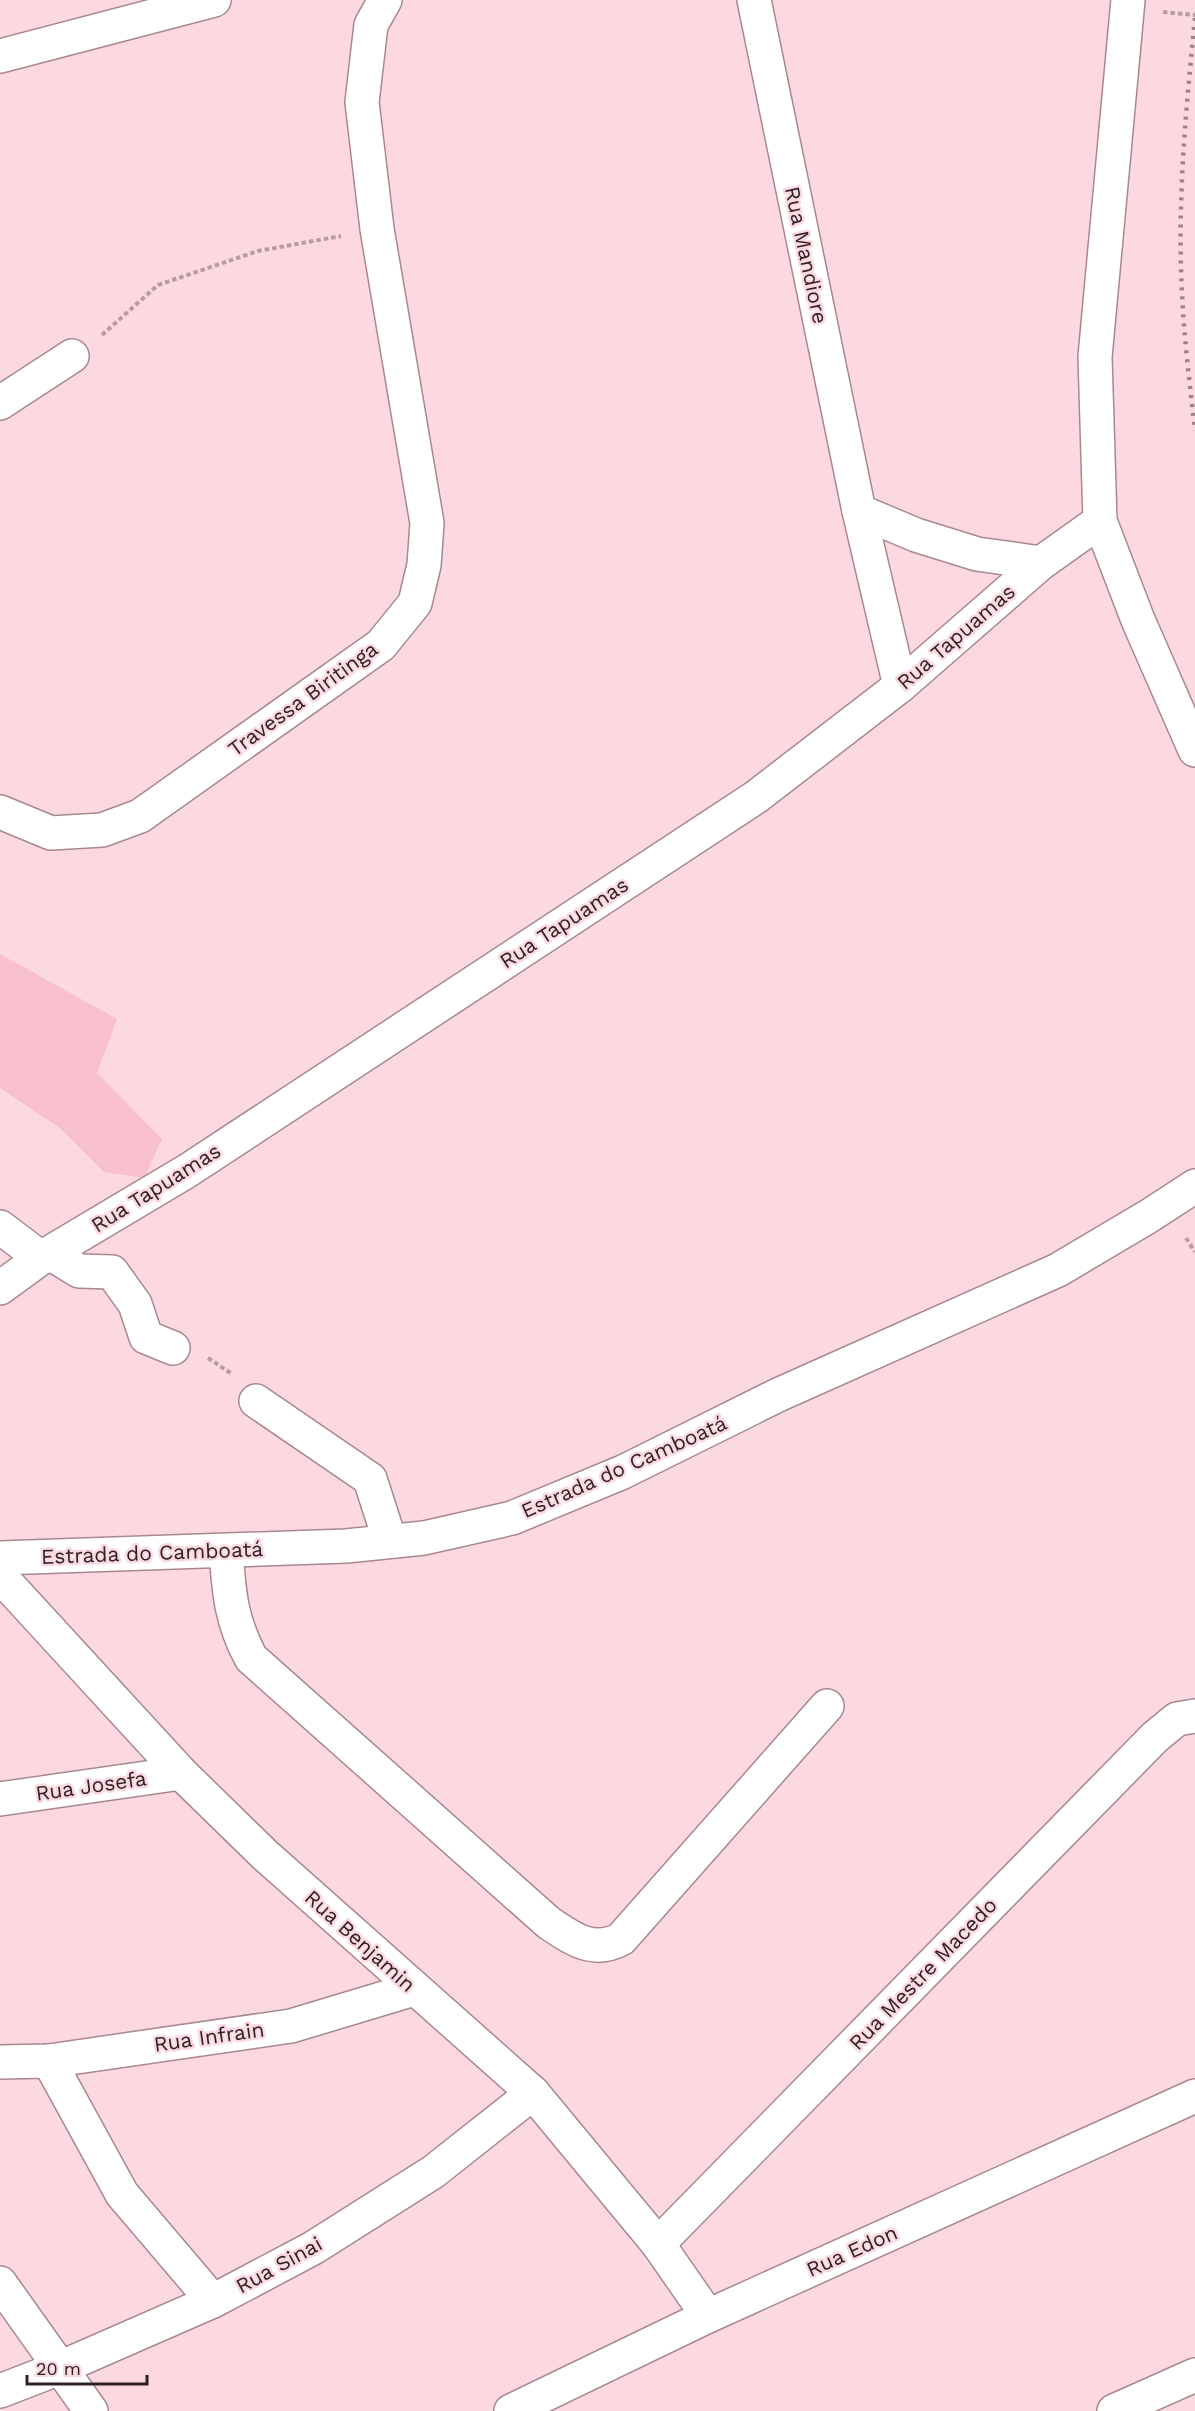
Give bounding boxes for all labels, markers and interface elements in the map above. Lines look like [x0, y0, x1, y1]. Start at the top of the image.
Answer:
street label: Rua Mandiore [780, 184, 833, 326]
street label: Rua Tapuamas [892, 579, 1020, 695]
street label: Travessa Biritinga [223, 636, 382, 761]
street label: Rua Tapuamas [495, 872, 633, 973]
street label: Rua Tapuamas [86, 1138, 225, 1237]
street label: Estrada do Camboatá [517, 1410, 731, 1523]
street label: Estrada do Camboatá [40, 1536, 264, 1569]
street label: Rua Josefa [34, 1765, 148, 1806]
street label: Rua Benjamin [300, 1884, 421, 1997]
street label: Rua Mestre Macedo [844, 1892, 1002, 2055]
street label: Rua Infrain [152, 2016, 266, 2057]
street label: Rua Edon [802, 2219, 901, 2282]
street label: Rua Sinai [231, 2231, 326, 2298]
scale bar [27, 2348, 147, 2386]
text: 20 m [36, 2358, 81, 2379]

